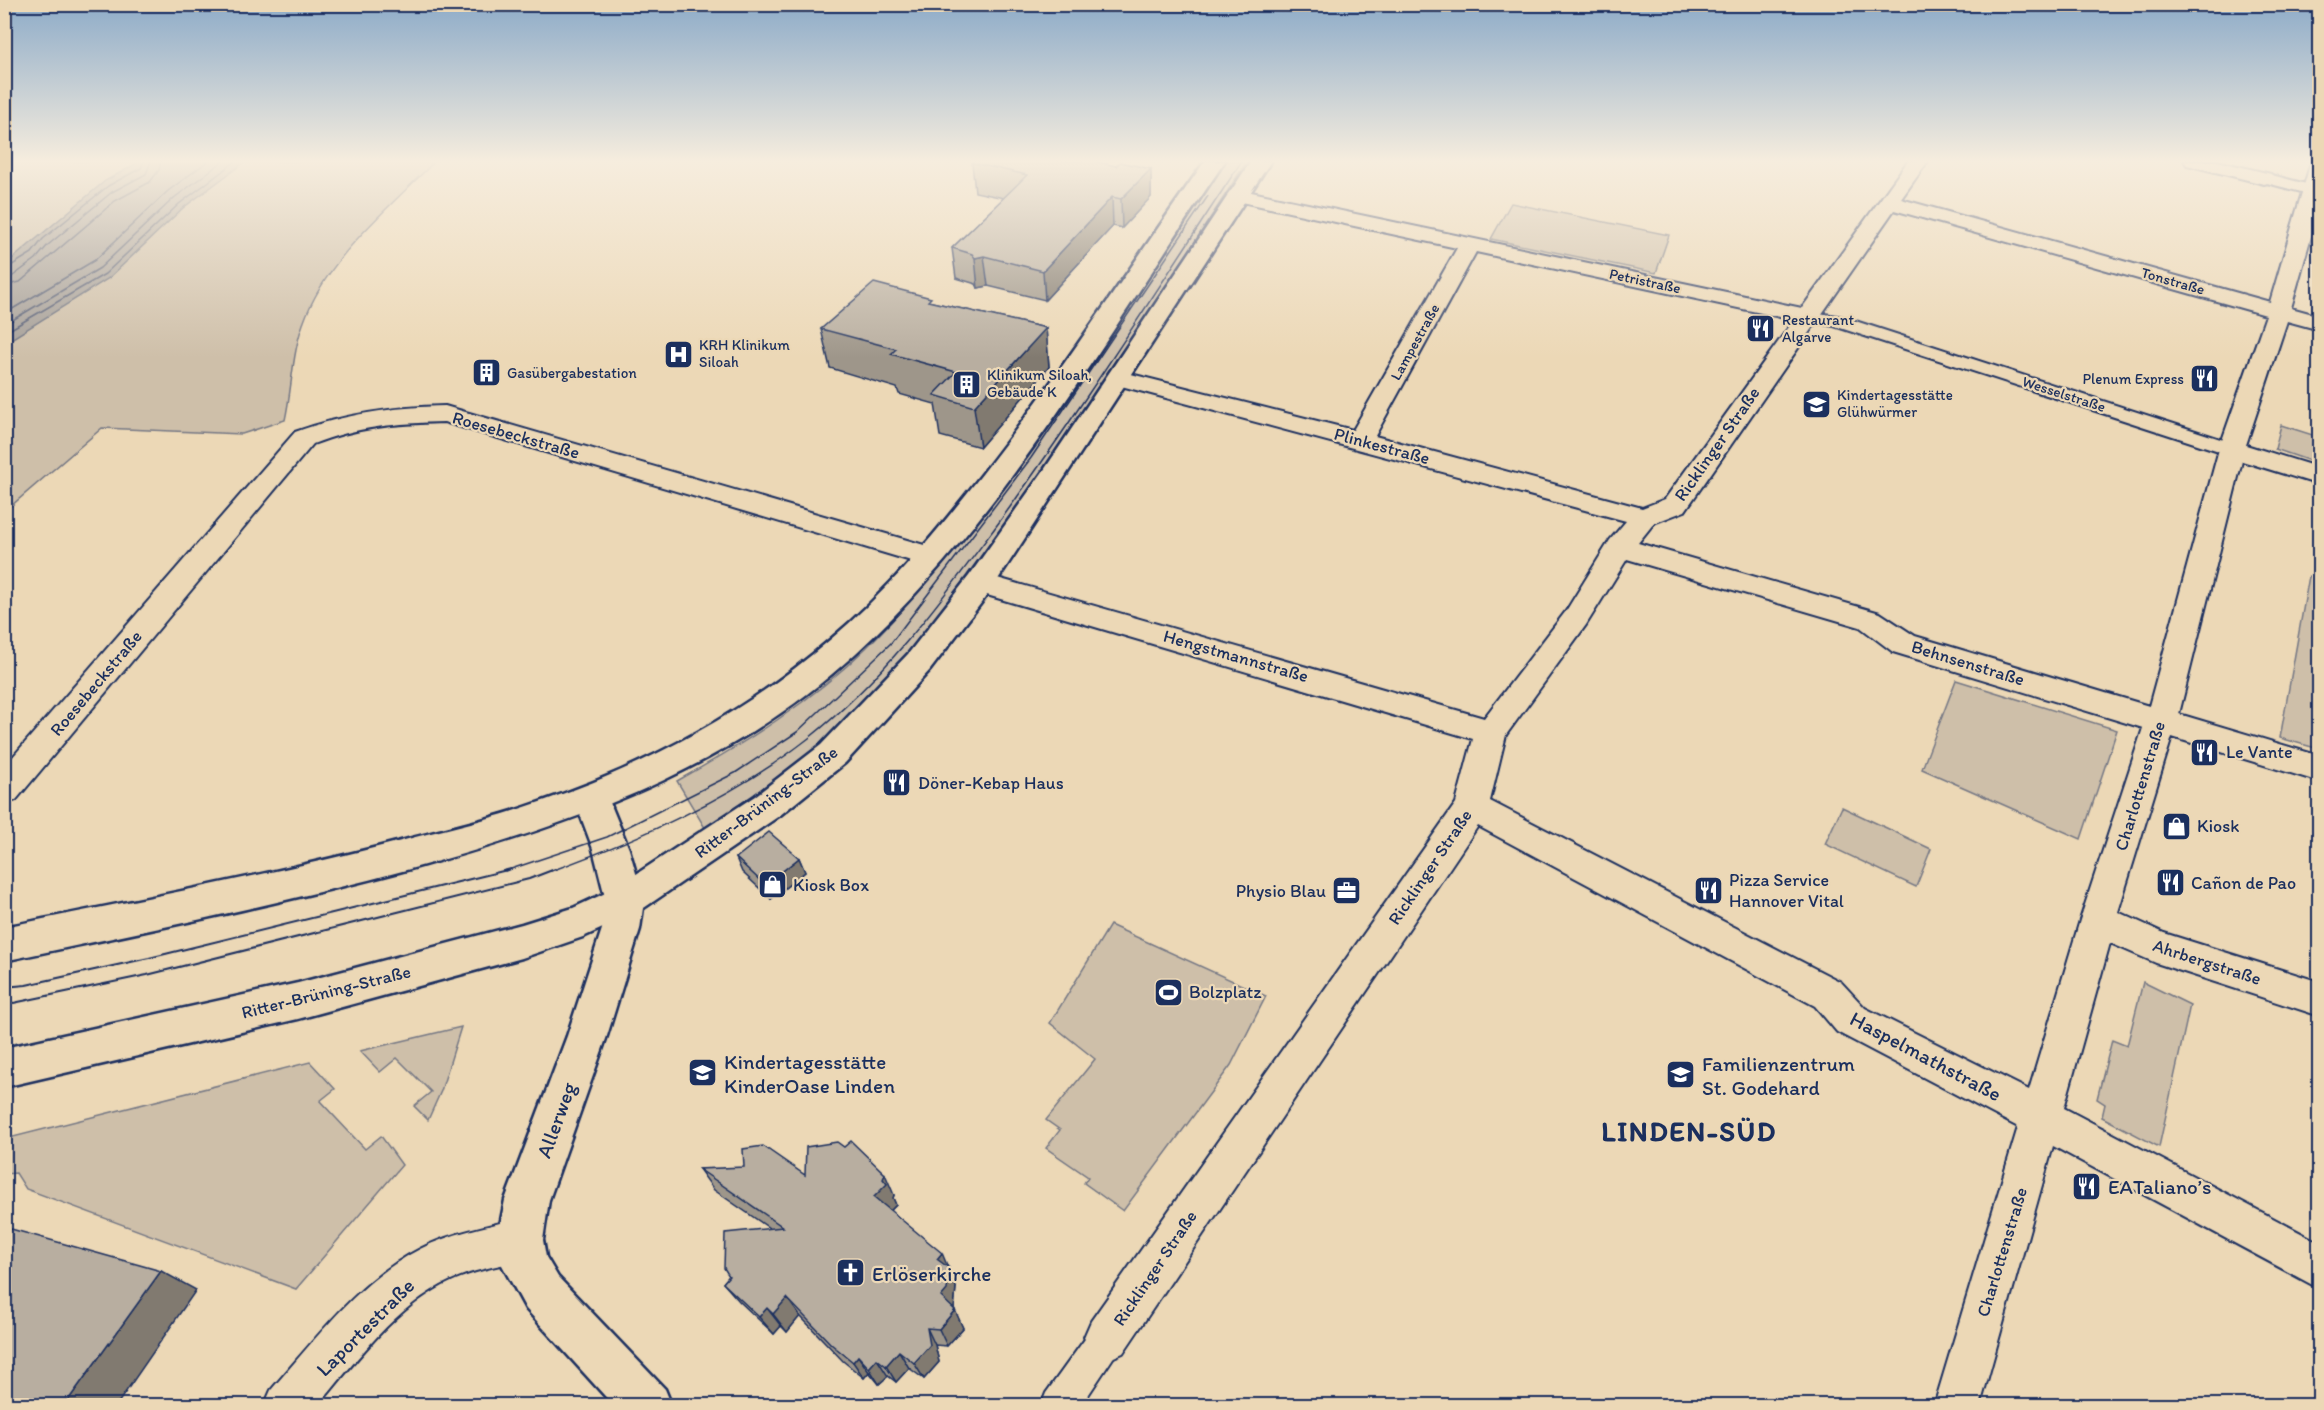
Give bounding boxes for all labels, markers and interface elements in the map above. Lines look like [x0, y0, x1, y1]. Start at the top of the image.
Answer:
street label: Tonstraße [2139, 263, 2207, 299]
street label: Petristraße [1608, 265, 1682, 297]
street label: Lampestraße [1387, 301, 1443, 383]
place label: Restaurant Algarve [1782, 311, 1854, 346]
restaurant icon: Restaurant Algarve [1745, 313, 1777, 345]
place label: KRH Klinikum Siloah [699, 336, 790, 371]
hospital icon: KRH Klinikum Siloah [662, 338, 694, 370]
building icon: Gasübergabestation [470, 357, 502, 389]
restaurant icon: Plenum Express [2189, 363, 2221, 395]
place label: Gasübergabestation [507, 364, 637, 382]
place label: Klinikum Siloah, Gebäude K [987, 366, 1092, 401]
building icon: Klinikum Siloah, Gebäude K [950, 368, 982, 400]
place label: Plenum Express [2082, 370, 2184, 388]
street label: Wesselstraße [2020, 372, 2108, 416]
street label: Ricklinger Straße [1669, 383, 1765, 505]
place label: Kindertagesstätte Glühwürmer [1837, 386, 1953, 421]
school or university icon: Kindertagesstätte Glühwürmer [1800, 388, 1832, 420]
street label: Roesebeckstraße [450, 406, 582, 464]
street label: Plinkestraße [1332, 423, 1432, 469]
street label: Hengstmannstraße [1161, 625, 1311, 687]
street label: Roesebeckstraße [45, 626, 147, 740]
street label: Behnsenstraße [1909, 635, 2027, 691]
street label: Charlottenstraße [2110, 719, 2170, 853]
restaurant icon: Le Vante [2189, 736, 2221, 768]
street label: Ritter-Brüning-Straße [690, 741, 842, 863]
place label: Le Vante [2226, 741, 2293, 763]
restaurant icon: Döner-Kebap Haus [881, 767, 913, 799]
place label: Döner-Kebap Haus [918, 772, 1064, 794]
street label: Ricklinger Straße [1383, 805, 1477, 929]
shop icon: Kiosk [2160, 810, 2192, 842]
place label: Kiosk [2197, 815, 2239, 837]
restaurant icon: Cañon de Pao [2154, 867, 2186, 899]
shop icon: Kiosk Box [756, 869, 788, 901]
place label: Pizza Service Hannover Vital [1729, 869, 1844, 912]
place label: Cañon de Pao [2191, 872, 2296, 894]
place label: Kiosk Box [793, 874, 869, 896]
restaurant icon: Pizza Service Hannover Vital [1692, 874, 1724, 906]
office icon: Physio Blau [1331, 875, 1363, 907]
place label: Physio Blau [1236, 880, 1326, 902]
street label: Ahrbergstraße [2150, 934, 2264, 990]
street label: Ritter-Brüning-Straße [239, 960, 413, 1024]
sports icon: Bolzplatz [1152, 976, 1184, 1008]
place label: Bolzplatz [1189, 981, 1262, 1003]
street label: Haspelmathstraße [1846, 1006, 2006, 1106]
place label: Kindertagesstätte KinderOase Linden [724, 1049, 895, 1098]
place label: Familienzentrum St. Godehard [1702, 1051, 1855, 1100]
school or university icon: Kindertagesstätte KinderOase Linden [687, 1057, 719, 1089]
school or university icon: Familienzentrum St. Godehard [1665, 1059, 1697, 1091]
street label: Allerweg [531, 1078, 581, 1161]
district label: LINDEN-SÜD [1601, 1114, 1777, 1148]
restaurant icon: EATaliano’s [2071, 1170, 2103, 1202]
place label: EATaliano’s [2108, 1174, 2211, 1199]
street label: Charlottenstraße [1972, 1185, 2032, 1319]
street label: Ricklinger Straße [1108, 1206, 1202, 1330]
church icon: Erlöserkirche [835, 1257, 867, 1289]
place label: Erlöserkirche [872, 1261, 991, 1286]
street label: Laportestraße [311, 1273, 419, 1381]

